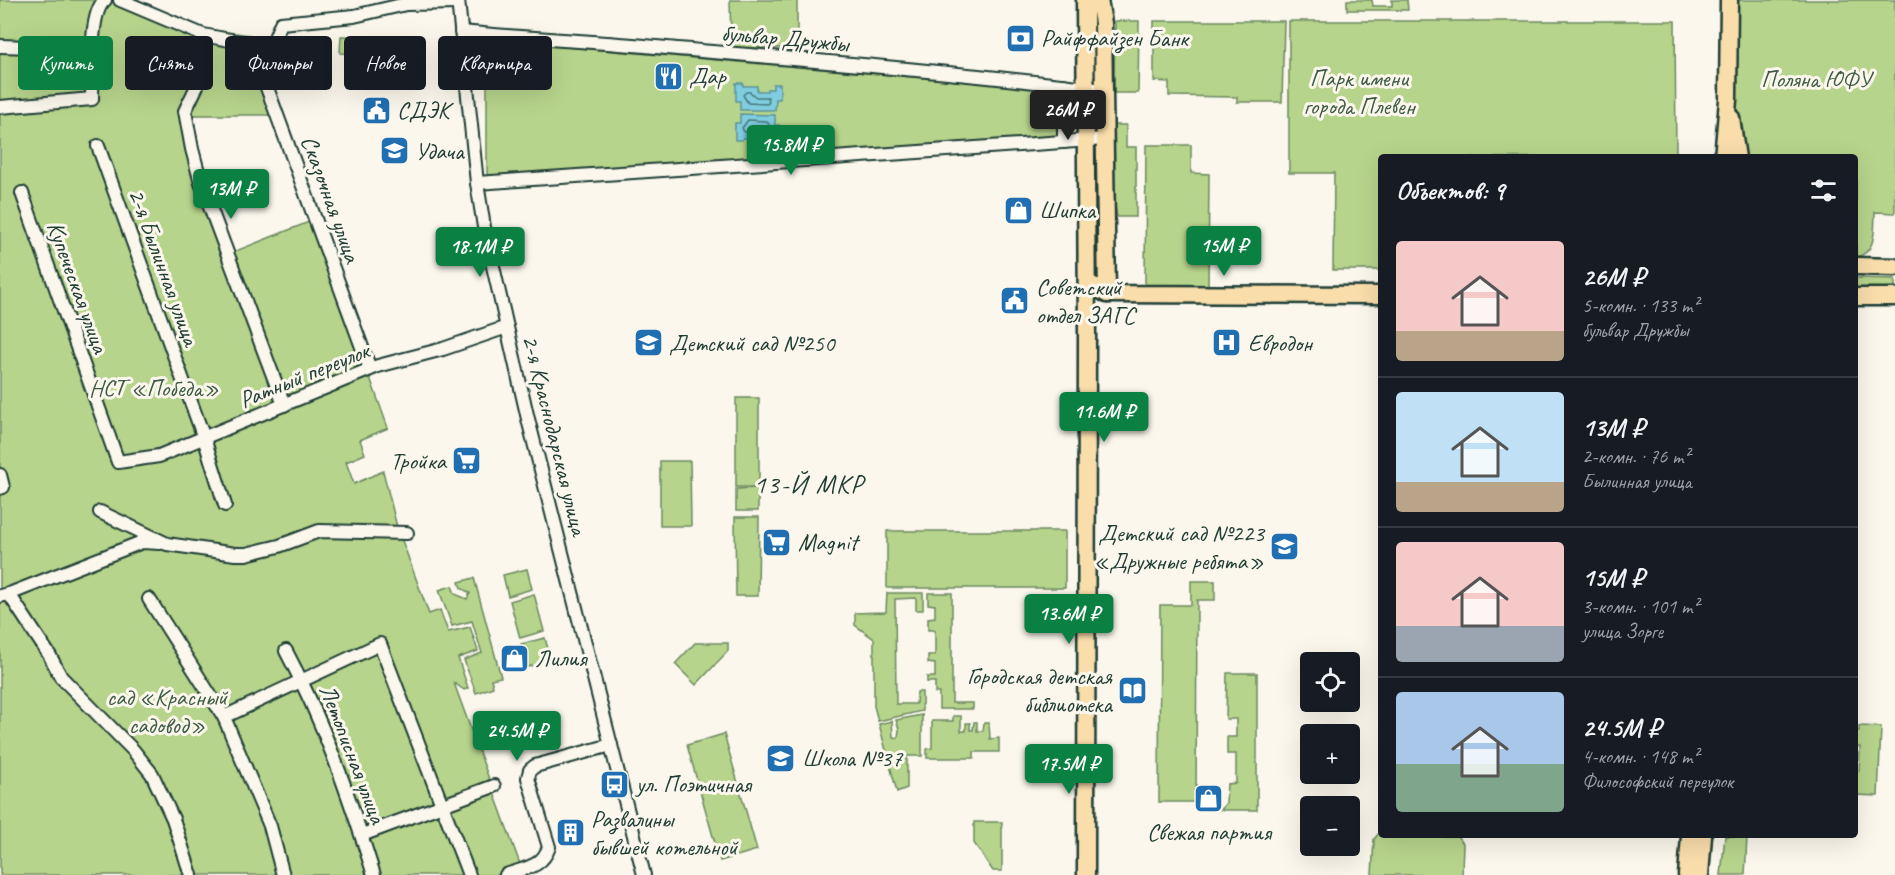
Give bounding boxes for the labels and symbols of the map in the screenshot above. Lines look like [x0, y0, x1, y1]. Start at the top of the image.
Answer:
street label: бульвар Дружбы [720, 17, 852, 59]
bank icon: Райффайзен Банк [1004, 22, 1036, 54]
place label: Райффайзен Банк [1041, 23, 1190, 54]
restaurant icon: Дар [652, 60, 684, 92]
place label: Дар [689, 61, 727, 91]
park label: Парк имени города Плевен [1303, 63, 1417, 121]
park label: Поляна ЮФУ [1761, 64, 1875, 94]
pin: 26M ₽ [1026, 90, 1110, 141]
public building icon: СДЭК [360, 94, 392, 126]
place label: СДЭК [397, 95, 455, 125]
pin: 15.8M ₽ [736, 125, 846, 176]
street label: Сказочная улица [294, 131, 368, 268]
school or university icon: Удача [378, 135, 410, 167]
place label: Удача [415, 136, 465, 166]
pin: 13M ₽ [189, 169, 273, 220]
street label: 2-я Былинная улица [122, 184, 207, 352]
shop icon: Шипка [1002, 194, 1034, 226]
place label: Шипка [1039, 195, 1096, 225]
street label: Купеческая улица [40, 217, 116, 358]
pin: 15M ₽ [1182, 226, 1266, 277]
pin: 18.1M ₽ [425, 227, 535, 278]
place label: Советский отдел ЗАГС [1036, 272, 1137, 330]
public building icon: Советский отдел ЗАГС [999, 285, 1031, 317]
school or university icon: Детский сад №250 [632, 327, 664, 359]
hospital icon: Евродон [1211, 327, 1243, 359]
place label: Детский сад №250 [669, 328, 837, 358]
place label: Евродон [1248, 328, 1314, 358]
street label: 2-я Краснодарская улица [516, 332, 595, 540]
street label: Ратный переулок [235, 335, 375, 415]
park label: НСТ «Победа» [89, 373, 219, 403]
pin: 11.6M ₽ [1049, 392, 1159, 443]
supermarket icon: Тройка [451, 445, 483, 477]
place label: Тройка [390, 446, 448, 476]
district label: 13-Й МКР [754, 468, 866, 501]
place label: Детский сад №223 «Дружные ребята» [1094, 518, 1266, 576]
supermarket icon: Magnit [761, 526, 793, 558]
place label: Magnit [798, 527, 861, 557]
school or university icon: Детский сад №223 «Дружные ребята» [1269, 531, 1301, 563]
pin: 13.6M ₽ [1014, 594, 1124, 645]
shop icon: Лилия [498, 642, 530, 674]
place label: Лилия [535, 643, 588, 673]
place label: Городская детская библиотека [967, 661, 1113, 719]
library icon: Городская детская библиотека [1117, 674, 1149, 706]
street label: Летописная улица [313, 680, 394, 829]
park label: сад «Красный садовод» [107, 682, 229, 740]
pin: 24.5M ₽ [462, 711, 572, 762]
school or university icon: Школа №37 [765, 742, 797, 774]
place label: Школа №37 [802, 743, 903, 773]
pin: 17.5M ₽ [1014, 744, 1124, 795]
bus stop icon: ул. Поэтичная [599, 768, 631, 800]
place label: ул. Поэтичная [634, 769, 753, 799]
shop icon: Свежая партия [1193, 783, 1225, 815]
place label: Развалины бывшей котельной [591, 804, 740, 862]
building icon: Развалины бывшей котельной [554, 817, 586, 849]
place label: Свежая партия [1147, 817, 1273, 847]

